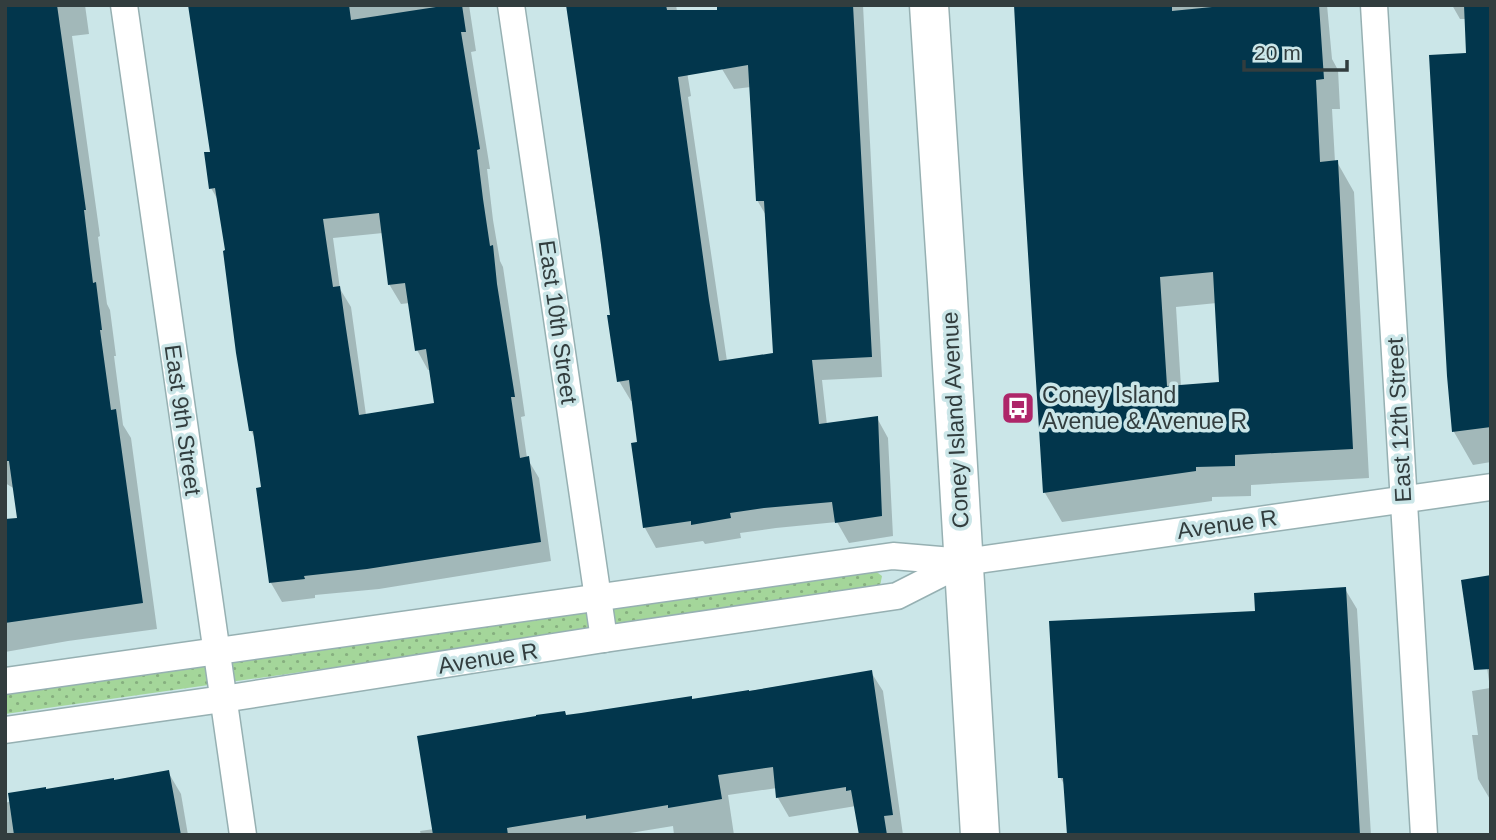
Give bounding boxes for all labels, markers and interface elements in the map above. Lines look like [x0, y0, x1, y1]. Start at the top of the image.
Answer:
scale bar [1244, 28, 1347, 72]
text: 20 m [1254, 41, 1301, 64]
street label: East 10th Street [534, 239, 582, 406]
street label: Coney Island Avenue [936, 311, 974, 529]
street label: East 12th Street [1382, 336, 1416, 503]
street label: East 9th Street [160, 343, 207, 498]
place label: Coney Island Avenue & Avenue R [1042, 382, 1247, 434]
bus stop icon: Coney Island Avenue & Avenue R [999, 389, 1037, 427]
street label: Avenue R [1175, 504, 1279, 544]
street label: Avenue R [436, 637, 540, 679]

